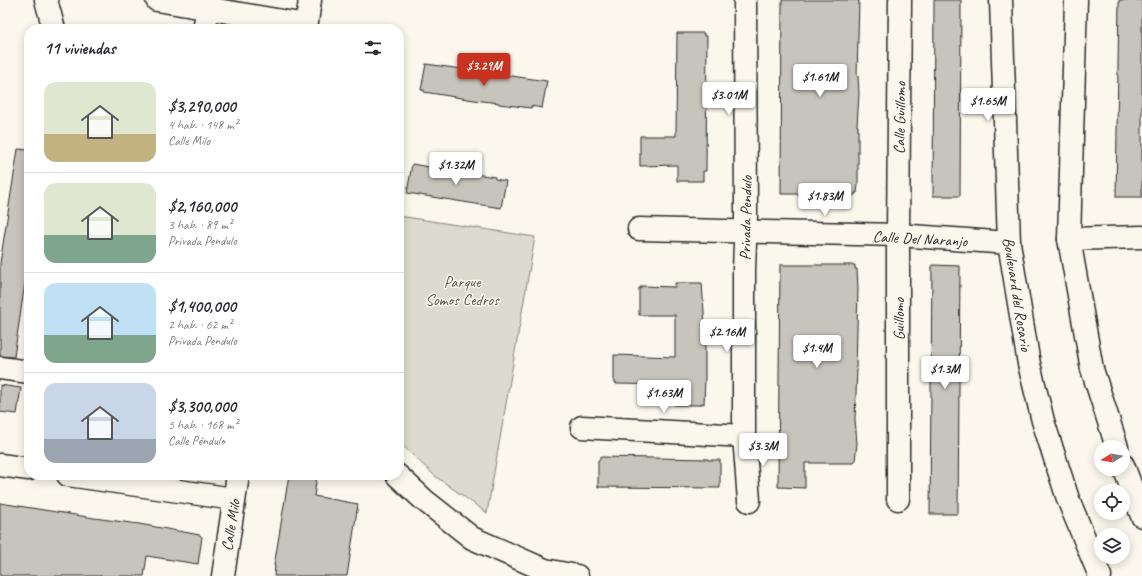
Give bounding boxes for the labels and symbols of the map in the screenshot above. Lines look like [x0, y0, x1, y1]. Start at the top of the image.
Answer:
pin: $3.29M [451, 53, 517, 87]
pin: $1.61M [787, 64, 853, 98]
street label: Calle Guillomo [889, 80, 911, 154]
pin: $3.01M [696, 82, 762, 116]
pin: $1.65M [955, 88, 1021, 122]
pin: $1.32M [423, 152, 489, 186]
street label: Privada Pendulo [735, 174, 757, 261]
pin: $1.83M [792, 183, 858, 217]
street label: Calle Del Naranjo [872, 227, 969, 252]
street label: Boulevard del Rosario [998, 236, 1036, 354]
park label: Parque Somos Cedros [425, 272, 500, 310]
street label: Guillomo [889, 296, 909, 340]
pin: $2.16M [694, 319, 760, 353]
pin: $1.4M [789, 335, 845, 369]
pin: $1.3M [917, 356, 973, 390]
pin: $1.63M [631, 380, 697, 414]
pin: $3.3M [735, 433, 791, 467]
north arrow [1094, 440, 1130, 476]
street label: Calle Milo [217, 497, 245, 552]

